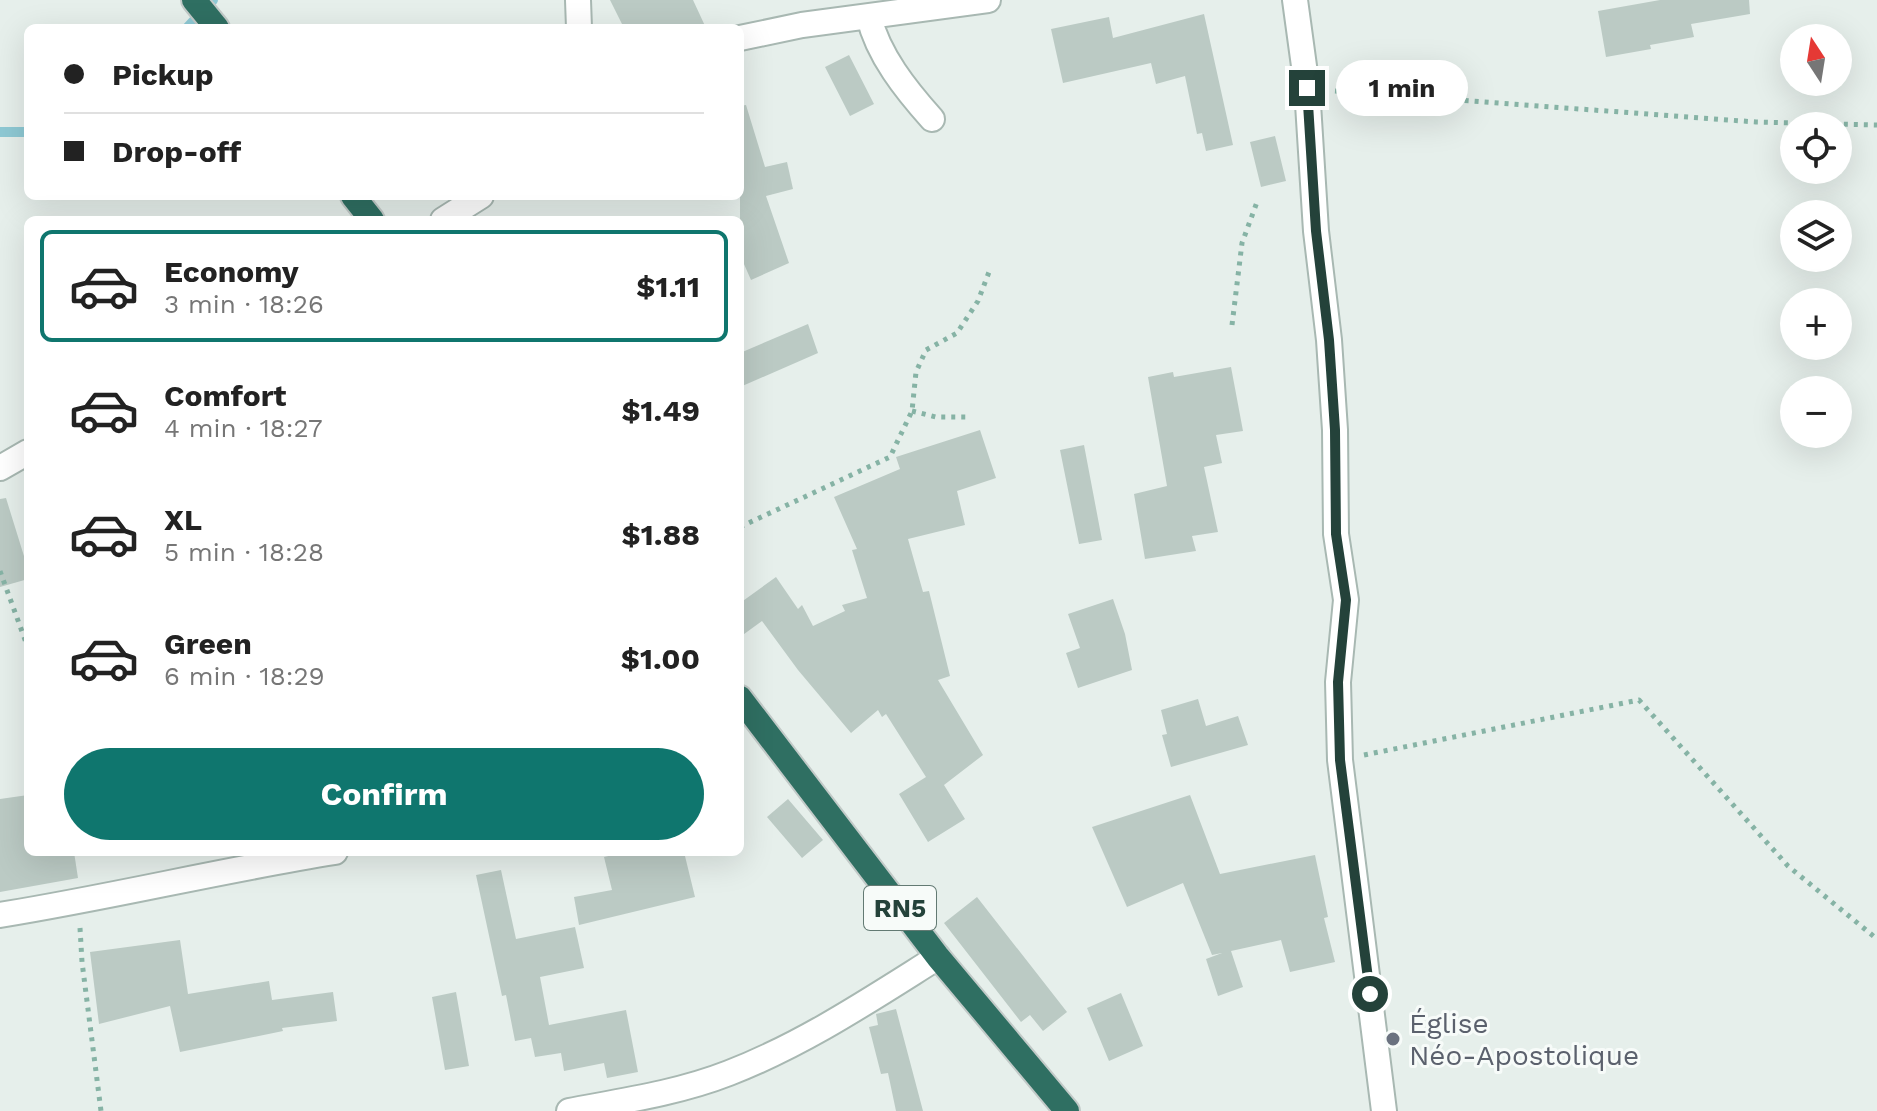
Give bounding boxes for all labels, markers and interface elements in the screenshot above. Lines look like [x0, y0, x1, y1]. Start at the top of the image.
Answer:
north arrow [1780, 24, 1852, 96]
map controls [1780, 24, 1852, 448]
text: Pickup [112, 57, 214, 92]
callout: 1 min [1335, 60, 1467, 116]
route end [1289, 70, 1325, 106]
text: 1 min [1369, 73, 1435, 103]
button: locate [1780, 112, 1852, 184]
text: Drop-off [112, 134, 241, 169]
button: layers [1780, 200, 1852, 272]
icon: car [68, 250, 140, 322]
text: Economy [164, 254, 299, 289]
text: $1.11 [636, 269, 700, 304]
button: + [1780, 288, 1852, 360]
text: 3 min · 18:26 [164, 289, 324, 319]
icon: car [68, 374, 140, 446]
button: − [1780, 376, 1852, 448]
text: Comfort [164, 378, 286, 413]
text: $1.49 [621, 393, 700, 428]
text: 4 min · 18:27 [164, 413, 323, 443]
icon: car [68, 498, 140, 570]
text: XL [164, 502, 202, 537]
text: $1.88 [622, 517, 700, 552]
text: 5 min · 18:28 [164, 537, 324, 567]
icon: car [68, 622, 140, 694]
text: Green [164, 626, 252, 661]
text: $1.00 [621, 641, 700, 676]
text: 6 min · 18:29 [164, 661, 325, 691]
button: Confirm [64, 748, 704, 840]
road number: RN5 [864, 886, 936, 930]
route start [1352, 976, 1388, 1012]
place label: Église Néo-Apostolique [1409, 1007, 1639, 1072]
marker: Église Néo-Apostolique [1384, 1030, 1402, 1048]

